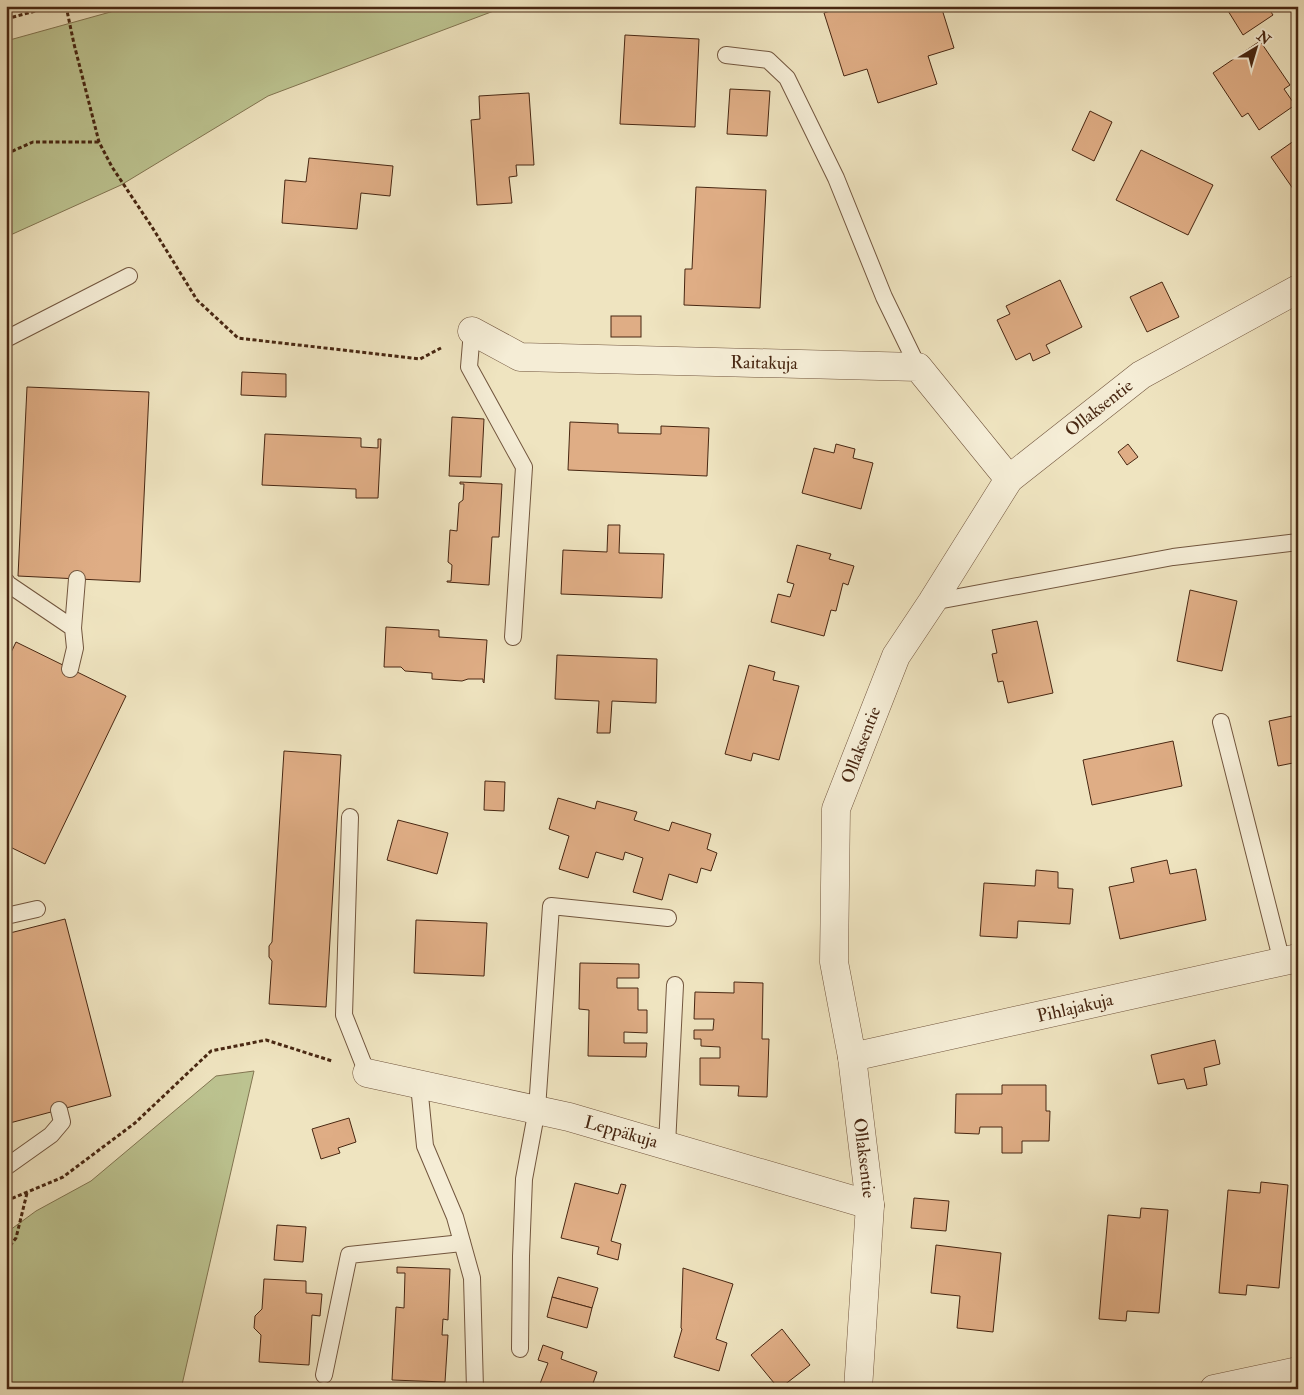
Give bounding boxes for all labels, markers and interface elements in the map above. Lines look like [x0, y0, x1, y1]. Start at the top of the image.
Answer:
north arrow [1232, 22, 1282, 72]
text: N [1253, 27, 1274, 49]
street label: Raitakuja [730, 351, 799, 375]
street label: Ollaksentie [1060, 374, 1138, 442]
street label: Ollaksentie [836, 703, 886, 787]
street label: Pihlajakuja [1035, 988, 1116, 1028]
street label: Leppäkuja [582, 1111, 661, 1154]
street label: Ollaksentie [848, 1117, 880, 1200]

